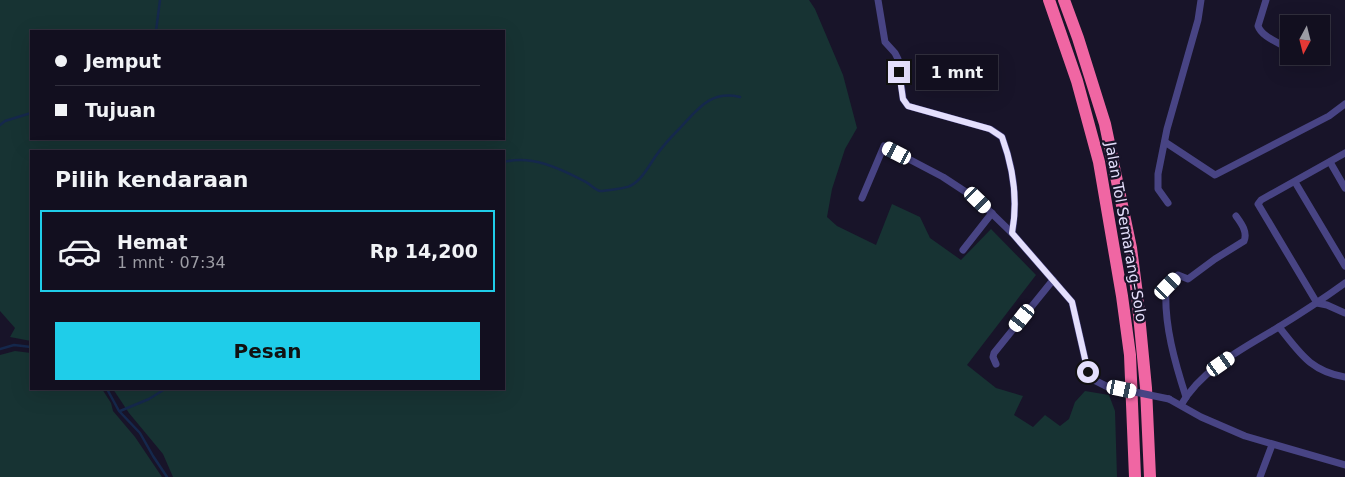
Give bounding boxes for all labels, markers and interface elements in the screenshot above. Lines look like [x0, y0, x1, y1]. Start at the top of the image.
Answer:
north arrow [1280, 15, 1330, 65]
map controls [1280, 15, 1330, 65]
text: Jemput [85, 50, 161, 72]
callout: 1 mnt [916, 54, 999, 90]
route end [888, 61, 910, 83]
text: 1 mnt [931, 63, 983, 82]
text: Tujuan [85, 99, 156, 121]
car [880, 140, 913, 166]
street label: Jalan Tol Semarang–Solo [1101, 140, 1151, 323]
text: Pilih kendaraan [55, 167, 249, 192]
car [961, 184, 994, 216]
icon: car [57, 229, 102, 274]
text: Hemat [117, 231, 188, 253]
text: Rp 14,200 [370, 240, 478, 262]
text: 1 mnt · 07:34 [117, 253, 226, 272]
car [1152, 270, 1183, 302]
car [1006, 302, 1037, 334]
button: Pesan [55, 322, 480, 380]
car [1204, 349, 1237, 379]
route start [1077, 361, 1099, 383]
car [1105, 379, 1138, 399]

